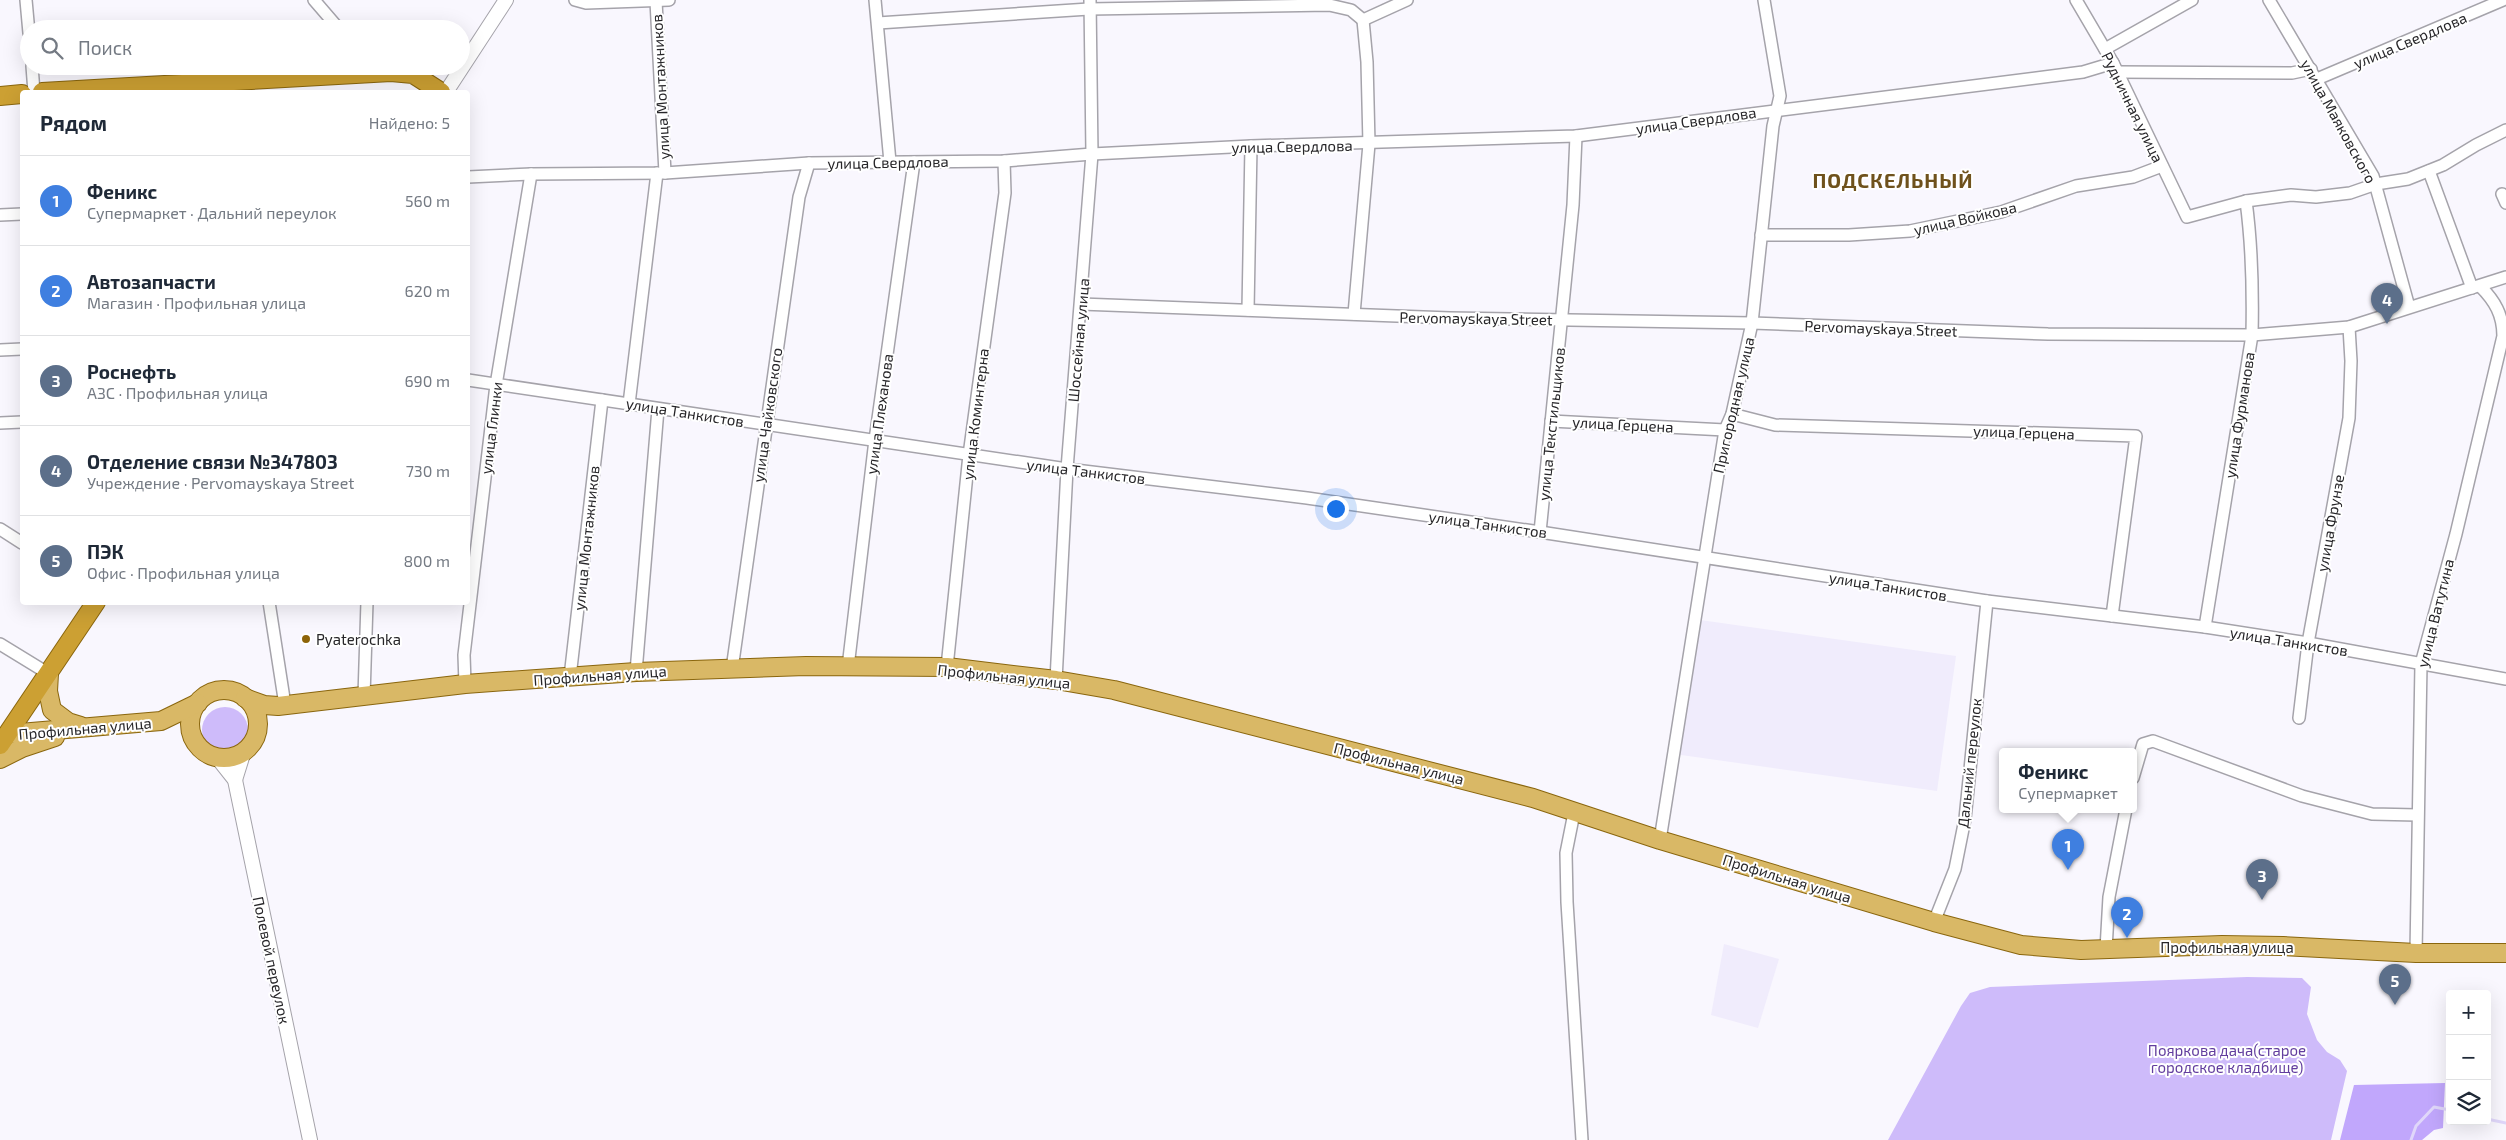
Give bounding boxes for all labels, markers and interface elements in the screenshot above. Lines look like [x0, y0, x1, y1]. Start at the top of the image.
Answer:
street label: улица Свердлова [2351, 8, 2470, 73]
street label: улица Монтажников [647, 14, 674, 160]
search box [20, 20, 470, 75]
icon: search [38, 34, 66, 62]
text: Поиск [78, 36, 132, 59]
street label: Рудничная улица [2098, 49, 2168, 166]
street label: улица Маяковского [2297, 56, 2381, 187]
street label: улица Свердлова [1635, 103, 1757, 138]
text: Рядом [40, 110, 107, 135]
text: Найдено: 5 [369, 113, 450, 132]
street label: улица Свердлова [1231, 136, 1353, 157]
street label: улица Свердлова [827, 152, 949, 173]
district label: ПОДСКЕЛЬНЫЙ [1812, 168, 1974, 192]
text: Феникс [87, 180, 157, 203]
text: 1 [53, 191, 59, 210]
text: 560 m [405, 191, 450, 210]
street label: улица Войкова [1912, 197, 2018, 240]
text: Супермаркет · Дальний переулок [87, 203, 337, 222]
text: Автозапчасти [87, 270, 216, 293]
street label: Шоссейная улица [1064, 277, 1093, 403]
text: 2 [51, 281, 61, 300]
text: 620 m [405, 281, 450, 300]
pin: 4 [2371, 283, 2403, 324]
text: Магазин · Профильная улица [87, 293, 306, 312]
street label: Pervomayskaya Street [1399, 308, 1553, 328]
street label: Pervomayskaya Street [1804, 316, 1958, 340]
street label: Пригородная улица [1709, 335, 1758, 475]
street label: улица Чайковского [749, 346, 786, 484]
street label: улица Текстильщиков [1534, 346, 1569, 502]
street label: улица Коминтерна [958, 347, 993, 481]
street label: улица Фурманова [2220, 351, 2259, 480]
street label: улица Плеханова [862, 352, 897, 476]
text: Роснефть [87, 360, 176, 383]
text: 3 [51, 371, 61, 390]
text: 690 m [404, 371, 450, 390]
street label: улица Глинки [476, 381, 507, 475]
text: АЗС · Профильная улица [87, 383, 268, 402]
street label: улица Танкистов [625, 394, 745, 431]
street label: улица Герцена [1572, 412, 1674, 437]
street label: улица Герцена [1973, 421, 2075, 444]
text: Отделение связи №347803 [87, 450, 338, 473]
street label: улица Танкистов [1026, 455, 1146, 488]
text: 4 [51, 461, 61, 480]
text: 730 m [406, 461, 450, 480]
street label: улица Монтажников [569, 465, 604, 611]
text: Учреждение · Pervomayskaya Street [87, 473, 354, 492]
street label: улица Фрунзе [2313, 473, 2348, 573]
your location [1323, 496, 1349, 522]
street label: улица Танкистов [1428, 507, 1548, 542]
text: ПЭК [87, 540, 124, 563]
text: 5 [52, 551, 60, 570]
text: 800 m [403, 551, 450, 570]
street label: улица Ватутина [2413, 557, 2458, 669]
text: Офис · Профильная улица [87, 563, 280, 582]
street label: улица Танкистов [1828, 568, 1948, 605]
street label: улица Танкистов [2229, 623, 2349, 660]
place label: Pyaterochka [316, 630, 401, 648]
marker: Pyaterochka [300, 633, 312, 645]
street label: Профильная улица [937, 660, 1071, 693]
street label: Профильная улица [533, 661, 667, 690]
street label: Дальний переулок [1953, 697, 1986, 829]
street label: Профильная улица [18, 713, 152, 744]
street label: Профильная улица [1332, 738, 1466, 789]
popup [1999, 748, 2137, 813]
text: Феникс [2018, 760, 2089, 783]
text: Супермаркет [2018, 783, 2118, 802]
pin: 1 [2052, 829, 2084, 870]
street label: Профильная улица [1720, 850, 1853, 907]
pin: 3 [2246, 859, 2278, 900]
street label: Полевой переулок [249, 895, 294, 1026]
pin: 2 [2111, 897, 2143, 938]
street label: Профильная улица [2160, 938, 2294, 957]
pin: 5 [2379, 964, 2411, 1005]
map controls [2446, 990, 2491, 1125]
button: + [2446, 990, 2491, 1035]
button: − [2446, 1035, 2491, 1080]
park label: Пояркова дача(старое городское кладбище) [2148, 1041, 2306, 1076]
button: layers [2446, 1080, 2491, 1125]

